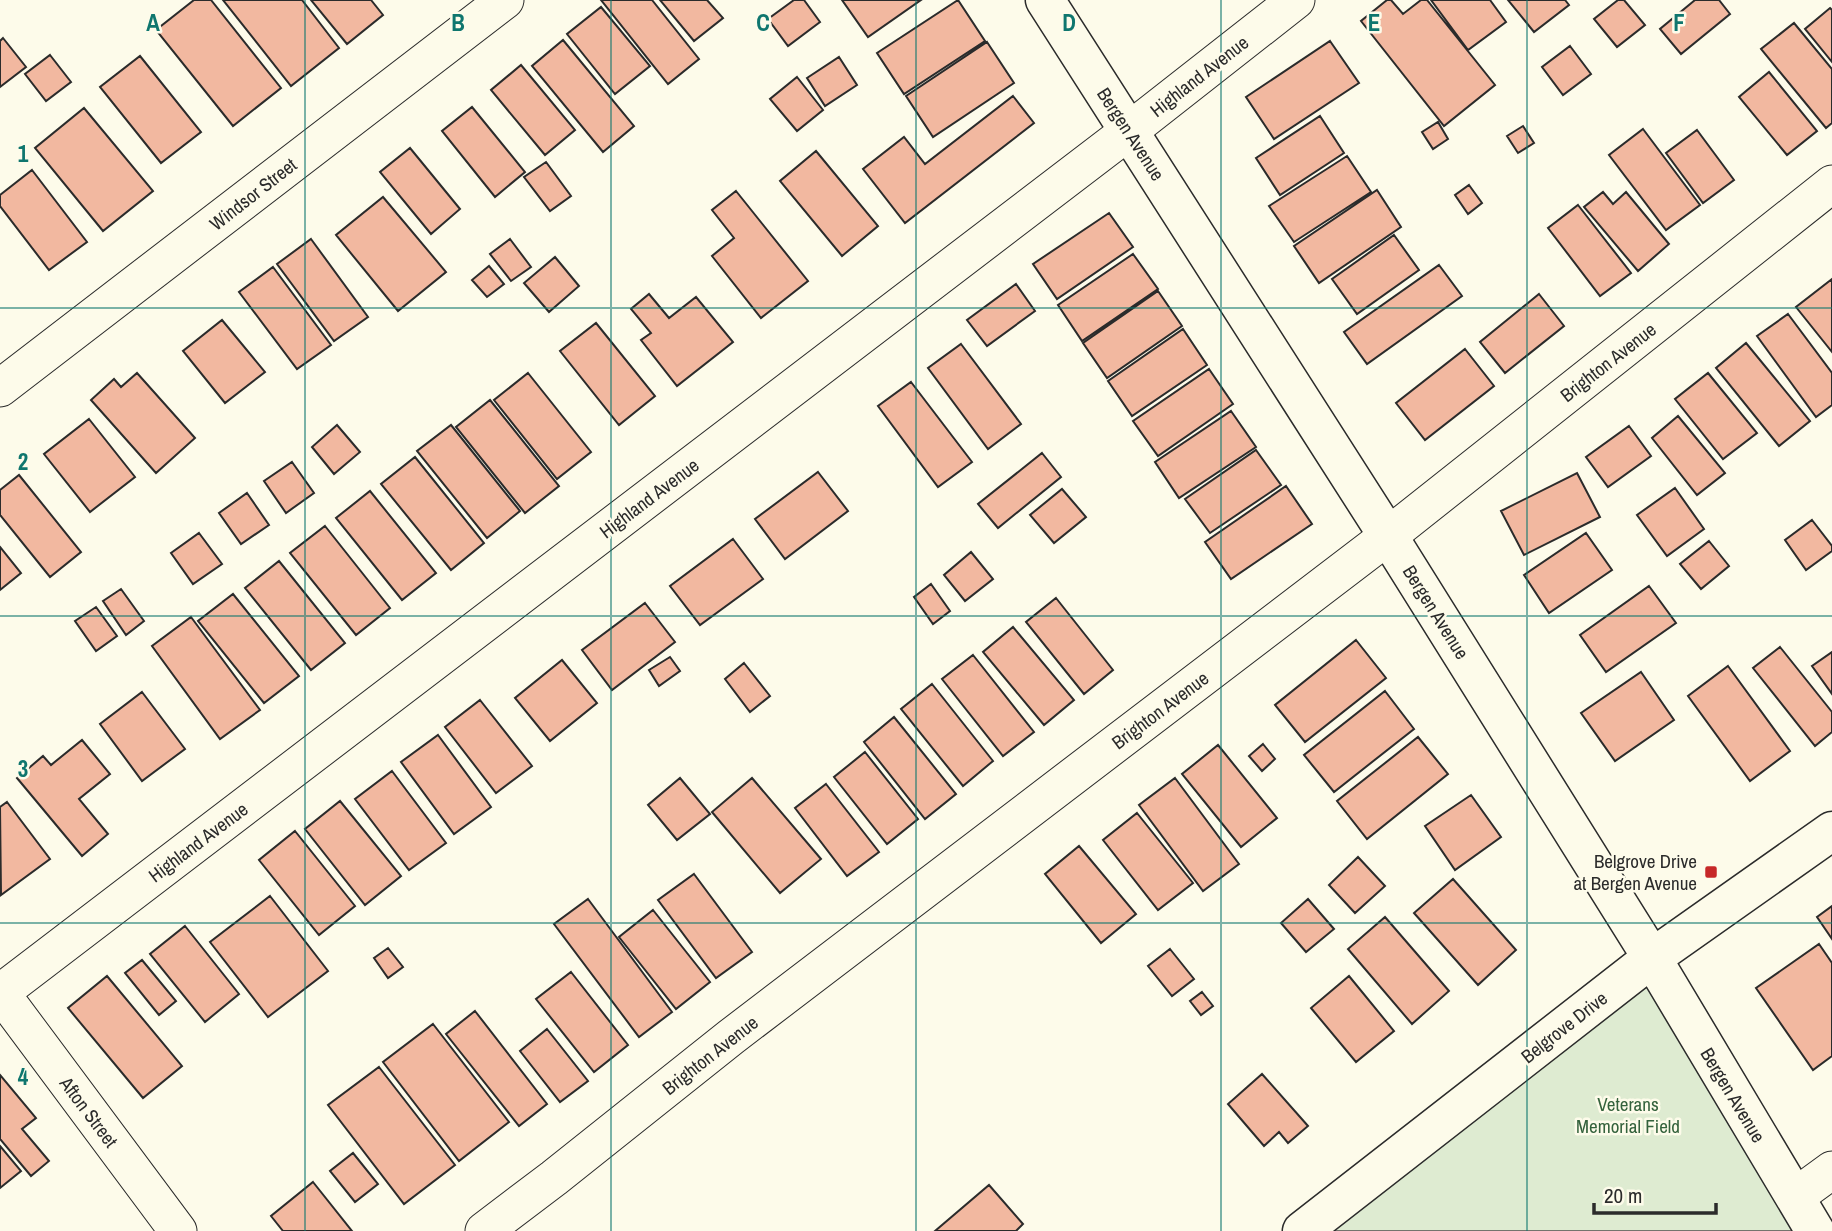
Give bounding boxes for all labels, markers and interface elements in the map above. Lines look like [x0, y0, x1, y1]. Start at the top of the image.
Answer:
text: A [146, 7, 160, 38]
text: B [451, 7, 465, 38]
text: C [756, 7, 770, 38]
text: D [1062, 7, 1076, 38]
text: E [1368, 7, 1380, 38]
text: F [1673, 7, 1685, 38]
street label: Highland Avenue [1144, 29, 1254, 123]
street label: Bergen Avenue [1091, 82, 1171, 186]
text: 1 [18, 138, 29, 169]
street label: Windsor Street [204, 151, 302, 236]
street label: Brighton Avenue [1555, 316, 1661, 408]
text: 2 [18, 446, 28, 477]
street label: Highland Avenue [594, 452, 704, 544]
street label: Bergen Avenue [1397, 560, 1475, 664]
street label: Brighton Avenue [1106, 665, 1214, 755]
text: 3 [18, 753, 28, 784]
street label: Highland Avenue [143, 796, 253, 888]
place label: Belgrove Drive at Bergen Avenue [1573, 848, 1697, 896]
marker: Belgrove Drive at Bergen Avenue [1703, 864, 1719, 880]
street label: Belgrove Drive [1515, 985, 1613, 1069]
street label: Brighton Avenue [657, 1009, 763, 1101]
street label: Bergen Avenue [1694, 1043, 1772, 1147]
text: 4 [18, 1061, 29, 1092]
street label: Afton Street [53, 1071, 125, 1153]
park label: Veterans Memorial Field [1576, 1091, 1680, 1139]
scale bar [1594, 1172, 1716, 1216]
text: 20 m [1604, 1181, 1642, 1210]

